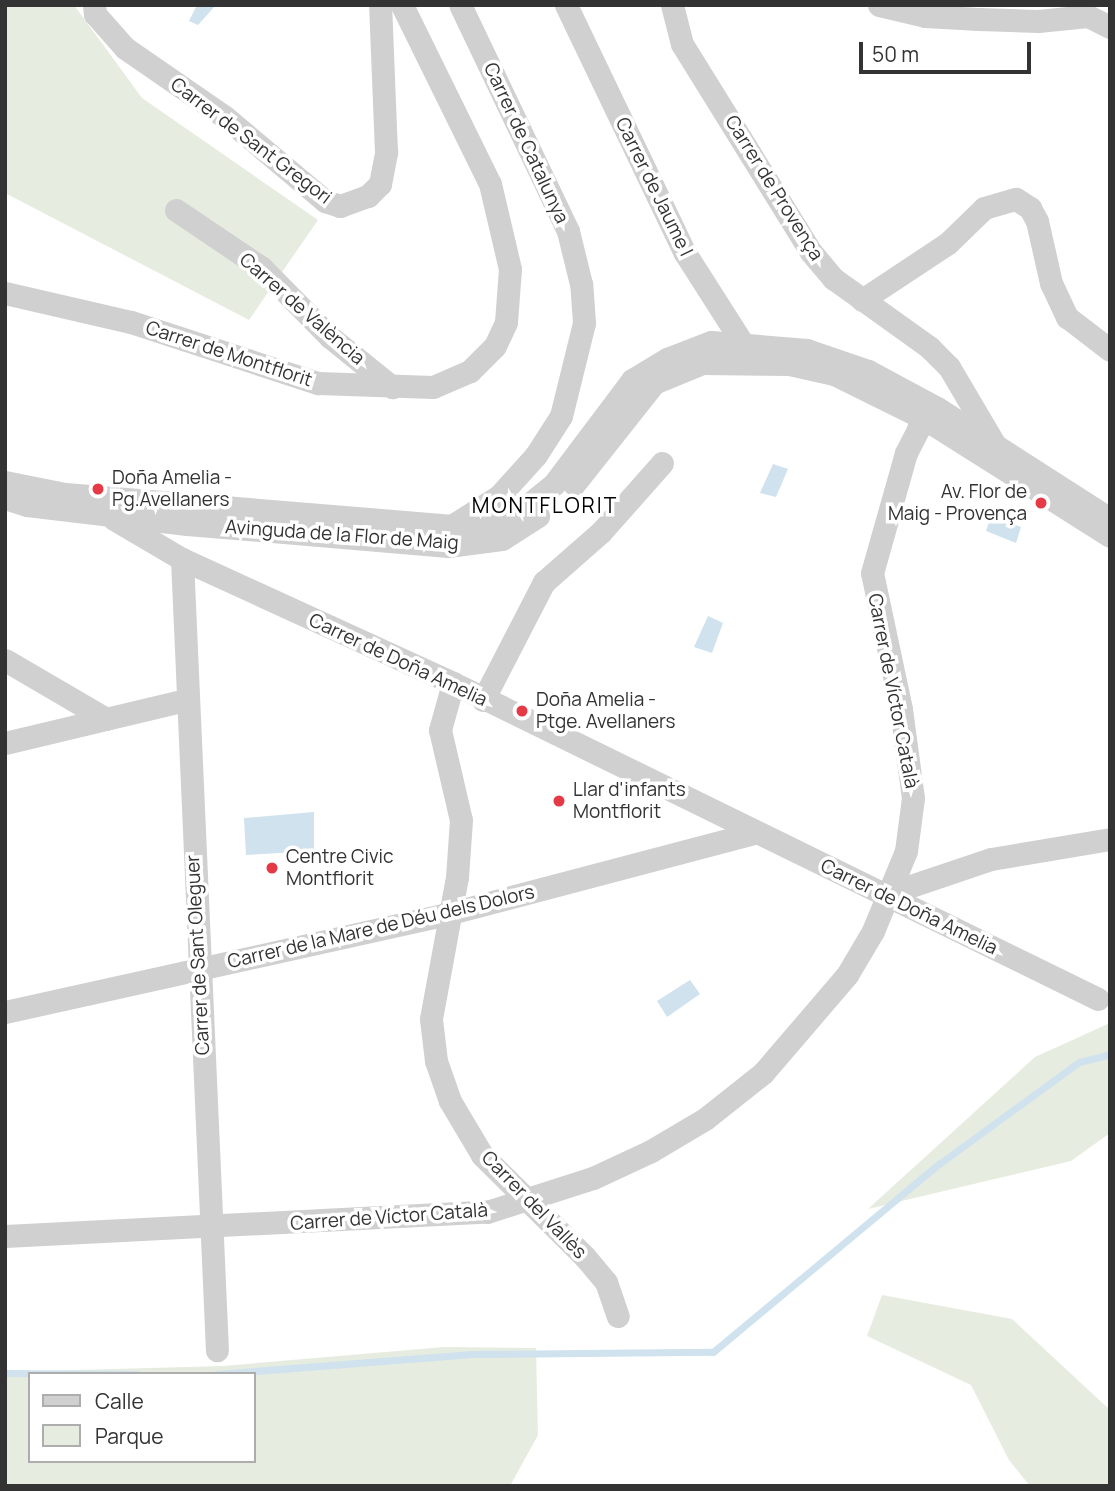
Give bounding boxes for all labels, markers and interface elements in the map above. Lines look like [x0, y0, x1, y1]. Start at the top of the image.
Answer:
scale bar [863, 28, 1034, 72]
text: 50 m [872, 40, 919, 68]
street label: Carrer de Catalunya [479, 59, 573, 227]
street label: Carrer de Sant Gregori [166, 73, 336, 209]
street label: Carrer de Provença [720, 111, 828, 265]
street label: Carrer de Jaume I [611, 114, 697, 260]
street label: Carrer de València [235, 248, 369, 370]
street label: Carrer de Montflorit [143, 316, 315, 392]
place label: Doña Amelia - Pg.Avellaners [112, 467, 232, 511]
marker: Doña Amelia - Pg.Avellaners [90, 481, 106, 497]
place label: Av. Flor de Maig - Provença [888, 481, 1027, 525]
district label: MONTFLORIT [473, 492, 617, 518]
marker: Av. Flor de Maig - Provença [1033, 495, 1049, 511]
street label: Avinguda de la Flor de Maig [224, 515, 460, 555]
street label: Carrer de Víctor Català [863, 592, 923, 790]
street label: Carrer de Doña Amelia [305, 609, 491, 711]
place label: Doña Amelia - Ptge. Avellaners [536, 689, 676, 733]
marker: Doña Amelia - Ptge. Avellaners [514, 703, 530, 719]
place label: Llar d'infants Montflorit [573, 779, 686, 823]
marker: Llar d'infants Montflorit [551, 793, 567, 809]
place label: Centre Civic Montflorit [286, 846, 394, 890]
street label: Carrer de Sant Oleguer [181, 854, 215, 1056]
street label: Carrer de Doña Amelia [817, 854, 1001, 960]
marker: Centre Civic Montflorit [264, 860, 280, 876]
street label: Carrer de la Mare de Déu dels Dolors [225, 881, 537, 973]
street label: Carrer del Vallès [477, 1146, 591, 1264]
street label: Carrer de Víctor Català [289, 1199, 489, 1235]
legend [28, 1372, 256, 1463]
text: Calle [95, 1387, 144, 1415]
text: Parque [95, 1422, 164, 1450]

